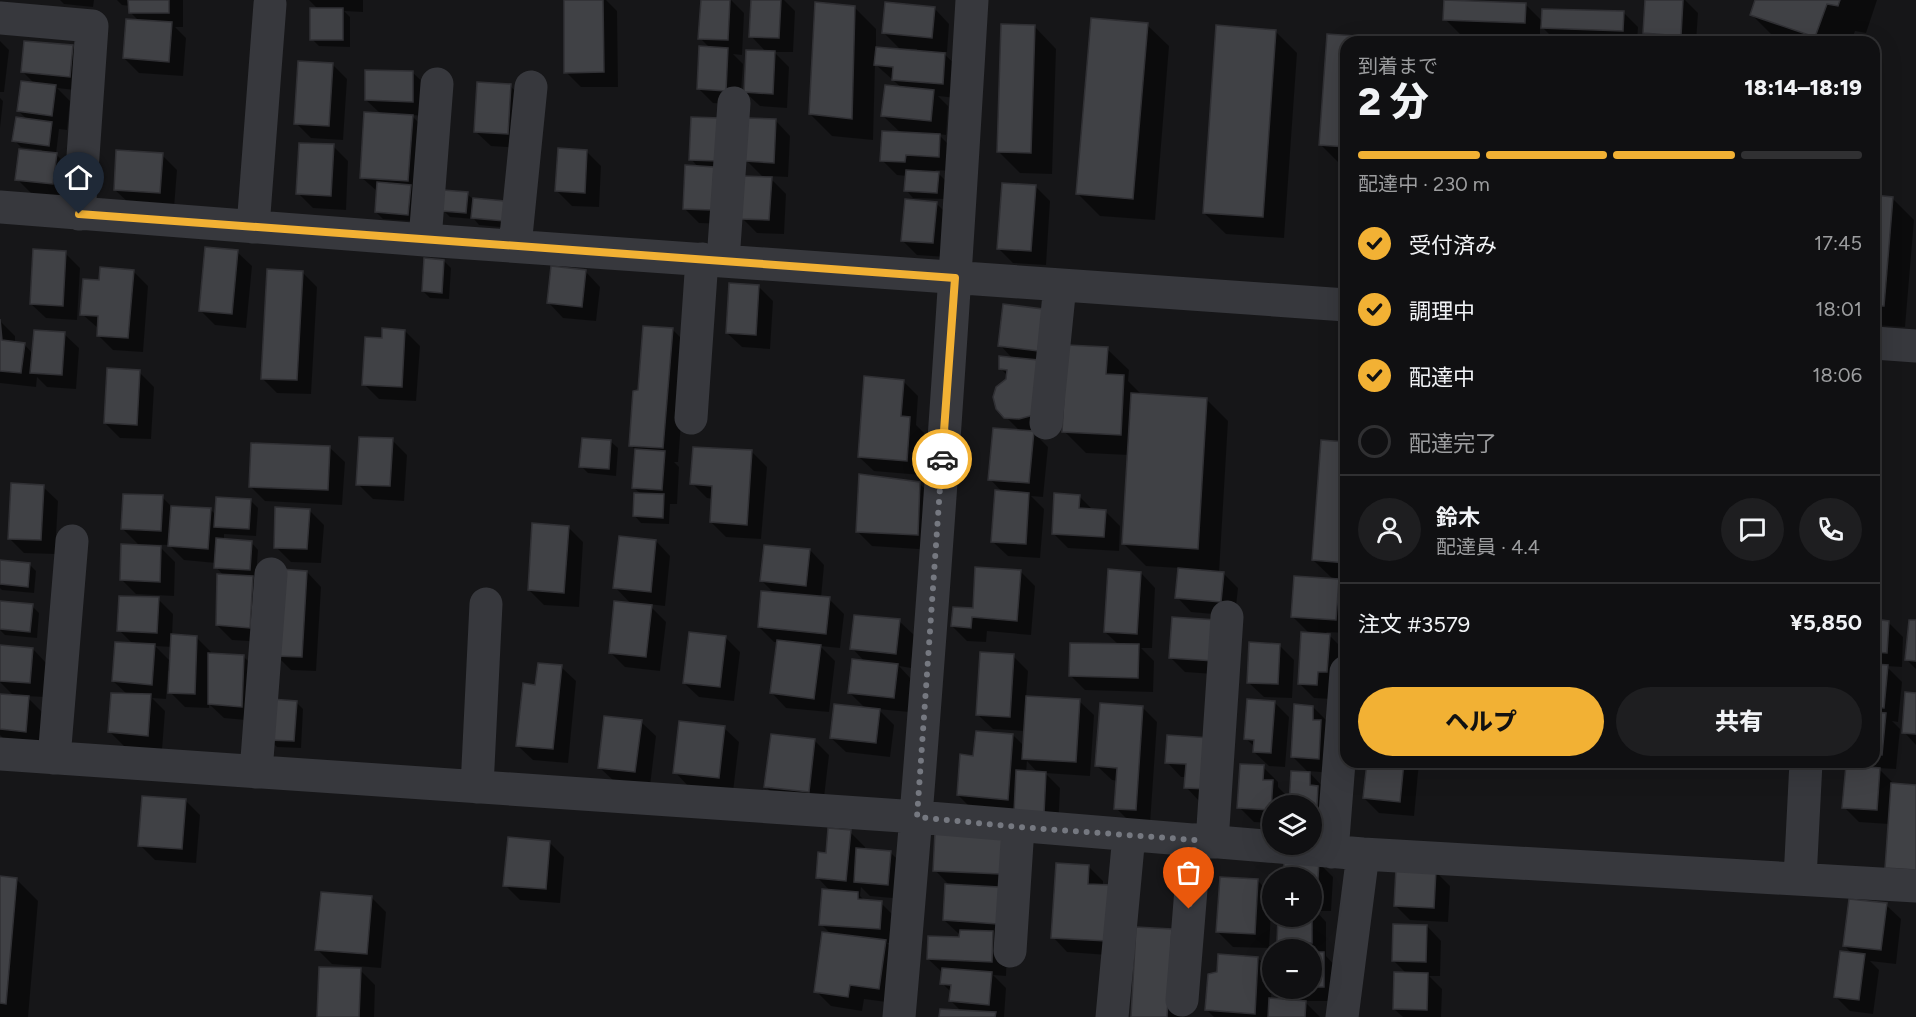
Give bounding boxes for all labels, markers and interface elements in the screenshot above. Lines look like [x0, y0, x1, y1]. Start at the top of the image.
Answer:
text: 到着まで [1358, 54, 1438, 78]
text: 18:14–18:19 [1744, 74, 1862, 101]
text: 2 分 [1358, 78, 1429, 125]
pin [53, 152, 104, 214]
icon: home [62, 161, 95, 194]
text: 配達中 · 230 m [1358, 172, 1490, 196]
icon: check [1358, 227, 1391, 260]
text: 17:45 [1814, 231, 1862, 255]
text: 受付済み [1409, 232, 1497, 259]
icon: check [1358, 293, 1391, 326]
text: 18:01 [1815, 297, 1862, 321]
text: 調理中 [1409, 298, 1475, 325]
icon: check [1358, 359, 1391, 392]
text: 18:06 [1812, 363, 1862, 387]
text: 配達中 [1409, 364, 1475, 391]
courier [912, 429, 972, 489]
text: 配達完了 [1409, 430, 1497, 457]
icon: car [926, 443, 959, 476]
button: person [1358, 498, 1421, 561]
button: chat [1721, 498, 1784, 561]
button: phone [1799, 498, 1862, 561]
text: 鈴木 [1436, 504, 1480, 531]
text: 配達員 · 4.4 [1436, 535, 1540, 559]
text: ¥5,850 [1790, 609, 1862, 636]
text: 注文 #3579 [1358, 611, 1470, 638]
button: ヘルプ [1358, 687, 1604, 756]
button: 共有 [1616, 687, 1862, 756]
map controls [1262, 795, 1322, 999]
button: layers [1262, 795, 1322, 855]
pin [1163, 847, 1214, 909]
icon: bag [1172, 856, 1205, 889]
button: + [1262, 867, 1322, 927]
button: − [1262, 939, 1322, 999]

